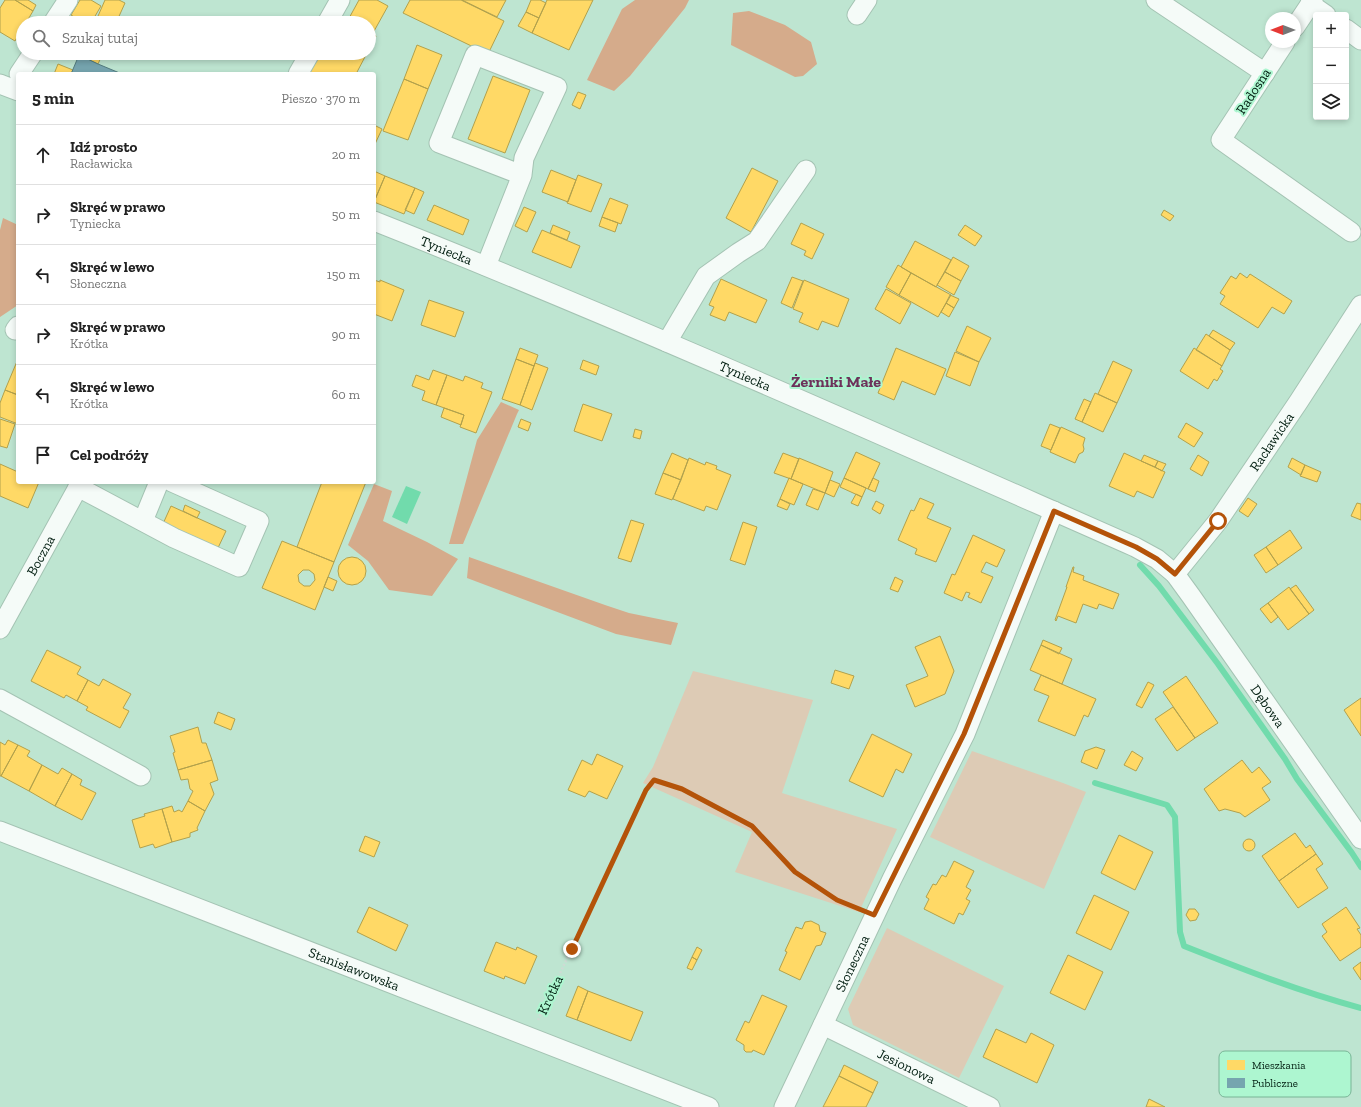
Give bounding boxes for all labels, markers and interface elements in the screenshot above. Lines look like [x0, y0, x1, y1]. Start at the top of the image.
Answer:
north arrow [1265, 12, 1301, 48]
map controls [1313, 12, 1349, 120]
button: + [1313, 12, 1349, 48]
search box [16, 16, 376, 60]
icon: search [30, 27, 52, 49]
text: Szukaj tutaj [62, 29, 138, 47]
button: − [1313, 48, 1349, 84]
street label: Radosna [1232, 65, 1275, 117]
button: layers [1313, 84, 1349, 120]
text: 5 min [32, 88, 74, 108]
text: Pieszo · 370 m [282, 91, 360, 106]
text: Idź prosto [70, 138, 137, 156]
icon: ahead [32, 144, 54, 166]
text: 20 m [332, 147, 360, 162]
text: Racławicka [70, 156, 133, 171]
text: Skręć w prawo [70, 198, 165, 216]
icon: right [32, 204, 54, 226]
text: 50 m [332, 207, 360, 222]
text: Tyniecka [70, 216, 121, 231]
street label: Tyniecka [418, 232, 475, 269]
text: Skręć w lewo [70, 258, 154, 276]
icon: left [32, 264, 54, 286]
text: 150 m [327, 267, 360, 282]
text: Słoneczna [70, 276, 126, 291]
text: Skręć w prawo [70, 318, 165, 336]
icon: right [32, 324, 54, 346]
text: 90 m [331, 327, 360, 342]
text: Krótka [70, 336, 108, 351]
street label: Tyniecka [716, 358, 773, 395]
district label: Żerniki Małe [791, 372, 881, 391]
text: Skręć w lewo [70, 378, 154, 396]
icon: left [32, 384, 54, 406]
text: 60 m [331, 387, 360, 402]
text: Krótka [70, 396, 108, 411]
street label: Racławicka [1246, 409, 1298, 475]
icon: arrive [32, 444, 54, 466]
text: Cel podróży [70, 446, 148, 464]
route start [1209, 512, 1227, 530]
street label: Boczna [23, 532, 59, 579]
street label: Dębowa [1247, 682, 1289, 731]
street label: Słoneczna [832, 932, 873, 995]
route end [563, 940, 581, 958]
street label: Stanisławowska [306, 944, 402, 995]
street label: Krótka [534, 973, 567, 1018]
street label: Jesionowa [874, 1045, 938, 1088]
legend [1219, 1051, 1351, 1097]
text: Mieszkania [1252, 1059, 1306, 1072]
text: Publiczne [1252, 1077, 1298, 1090]

